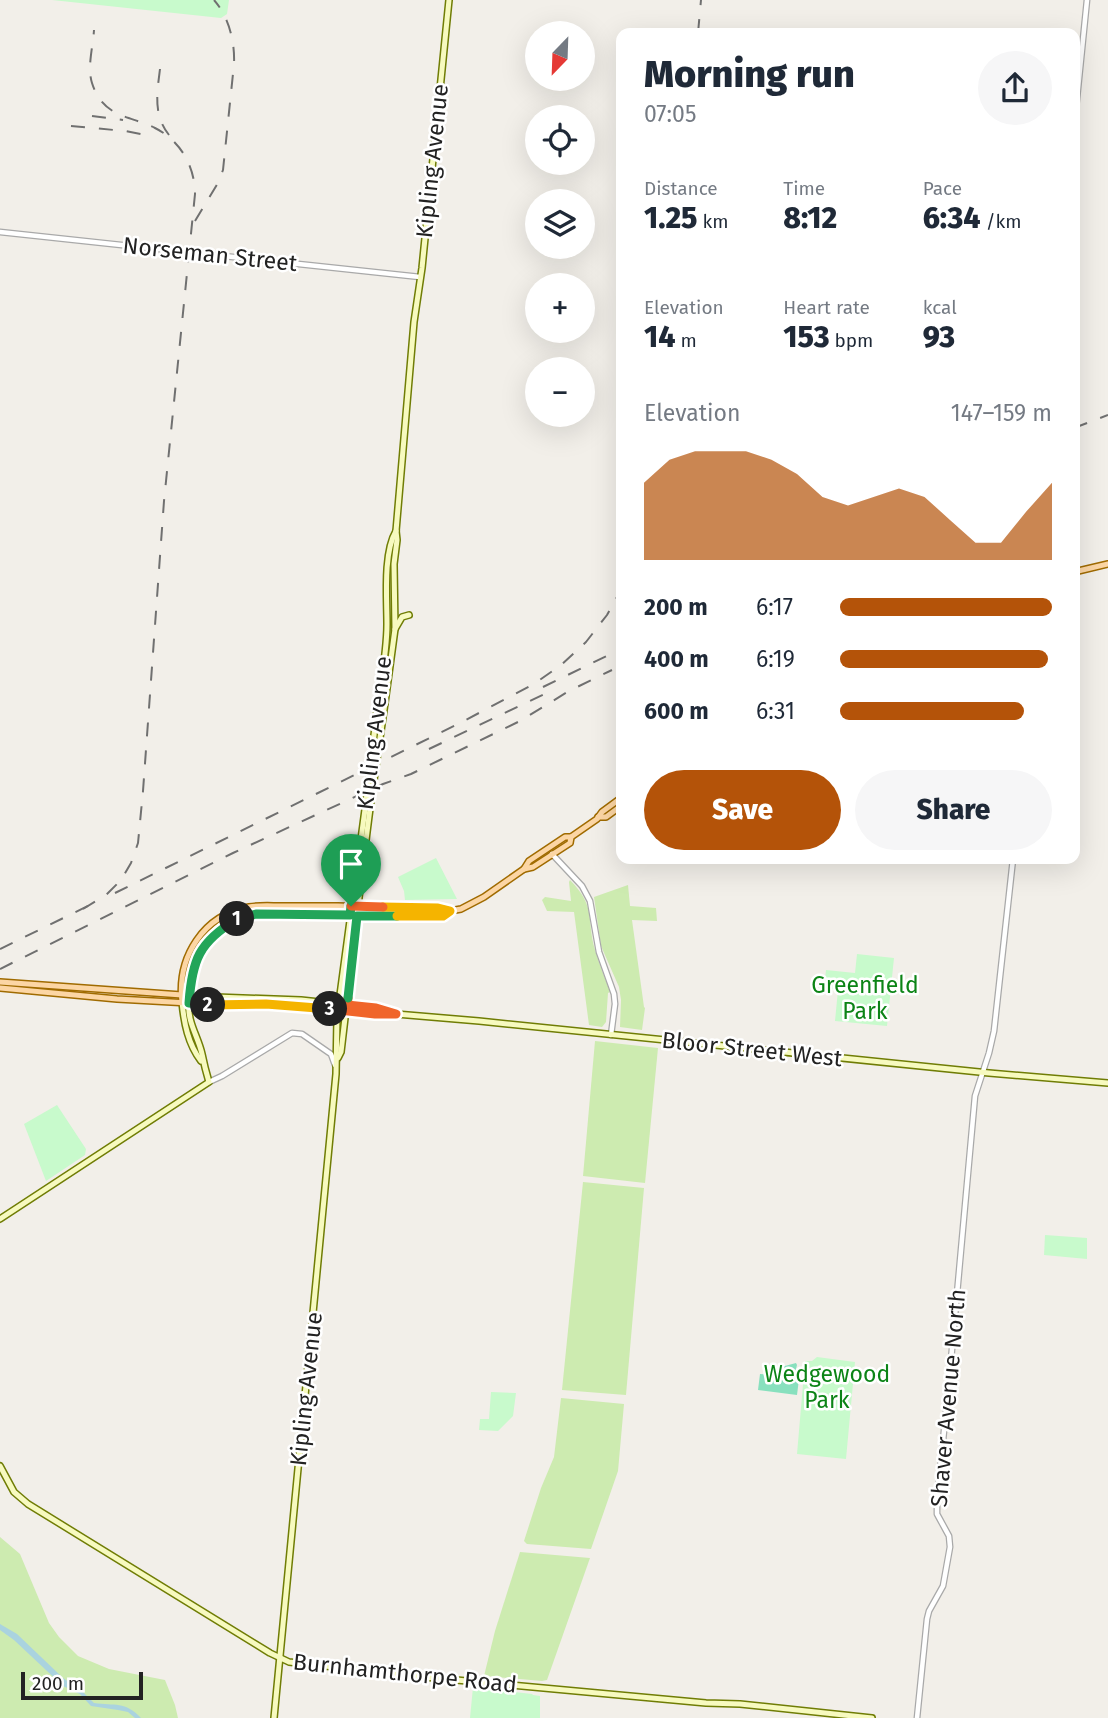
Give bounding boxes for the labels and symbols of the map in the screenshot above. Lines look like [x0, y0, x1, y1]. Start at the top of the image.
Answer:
north arrow [525, 21, 595, 91]
street label: Kipling Avenue [410, 83, 454, 239]
street label: Norseman Street [121, 231, 299, 277]
street label: Kipling Avenue [351, 654, 397, 812]
pin [321, 834, 381, 906]
pin: 1 [219, 902, 254, 936]
park label: Greenfield Park [811, 971, 919, 1025]
pin: 2 [190, 988, 226, 1023]
pin: 3 [312, 992, 348, 1026]
street label: Bloor Street West [660, 1026, 844, 1072]
street label: Shaver Avenue North [925, 1288, 971, 1508]
street label: Kipling Avenue [284, 1311, 328, 1467]
park label: Wedgewood Park [764, 1360, 890, 1414]
street label: Burnhamthorpe Road [292, 1647, 518, 1699]
scale bar [21, 1669, 144, 1701]

